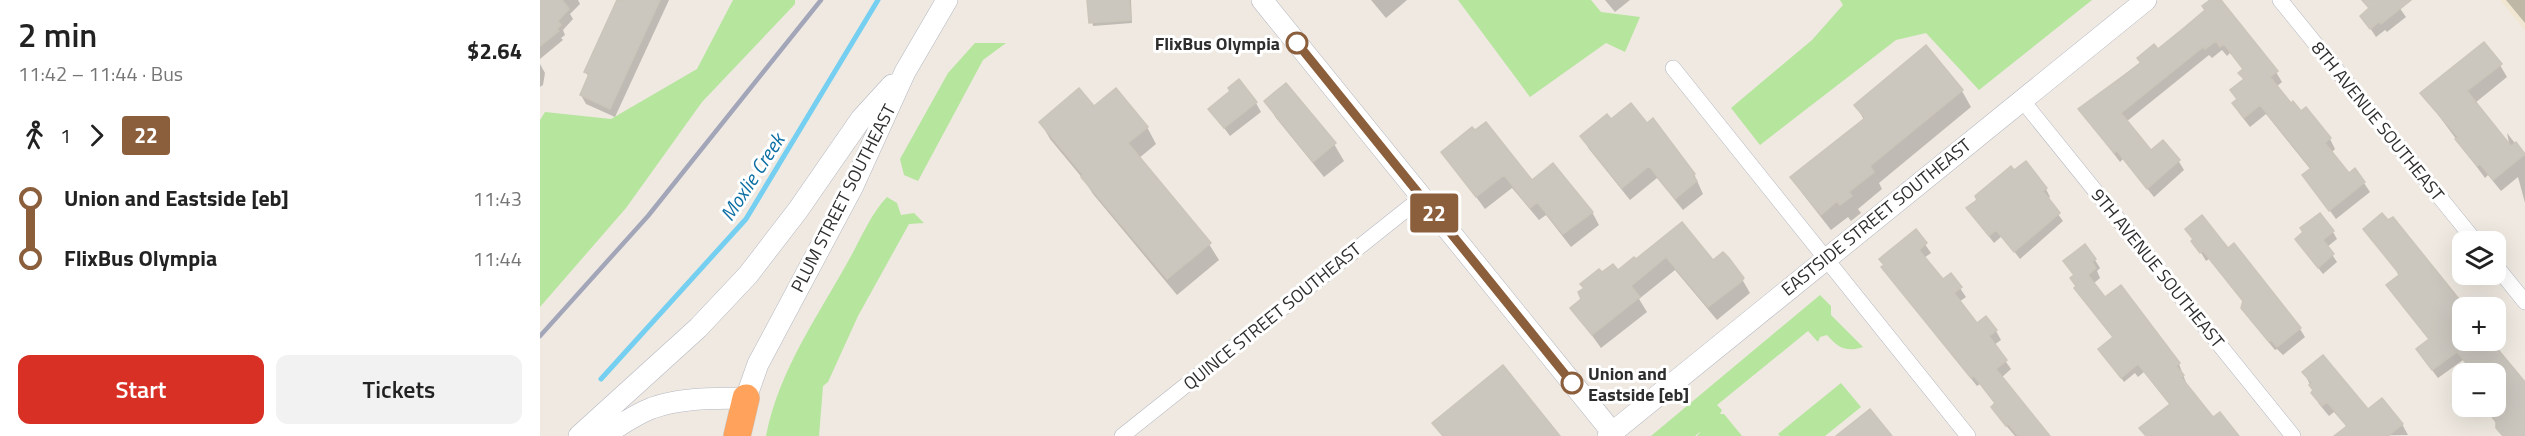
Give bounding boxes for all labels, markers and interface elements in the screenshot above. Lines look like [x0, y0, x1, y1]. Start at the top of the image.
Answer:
text: 2 min [18, 10, 97, 60]
place label: FlixBus Olympia [1155, 30, 1280, 57]
marker: FlixBus Olympia [1286, 32, 1308, 54]
text: $2.64 [467, 34, 522, 68]
street label: 8TH AVENUE SOUTHEAST [2305, 35, 2451, 207]
text: 11:42 – 11:44 · Bus [18, 58, 183, 89]
street label: PLUM STREET SOUTHEAST [784, 99, 902, 297]
icon: walk [18, 119, 51, 152]
icon: forward [80, 119, 113, 152]
text: 22 [134, 119, 158, 151]
text: 1 [60, 120, 71, 151]
water label: Moxlie Creek [712, 125, 793, 227]
street label: EASTSIDE STREET SOUTHEAST [1775, 131, 1977, 302]
text: Union and Eastside [eb] [64, 181, 289, 215]
street label: 9TH AVENUE SOUTHEAST [2085, 182, 2231, 354]
text: 11:43 [473, 183, 522, 214]
line badge: 22 [1407, 194, 1461, 232]
text: 22 [1422, 197, 1446, 229]
map controls [2452, 231, 2506, 417]
button: layers [2452, 231, 2506, 285]
street label: QUINCE STREET SOUTHEAST [1177, 235, 1367, 396]
text: FlixBus Olympia [64, 241, 217, 275]
text: 11:44 [473, 243, 522, 274]
button: + [2452, 297, 2506, 351]
button: Start [18, 355, 264, 424]
button: Tickets [276, 355, 522, 424]
place label: Union and Eastside [eb] [1588, 360, 1689, 408]
button: − [2452, 363, 2506, 417]
marker: Union and Eastside [eb] [1561, 372, 1583, 394]

